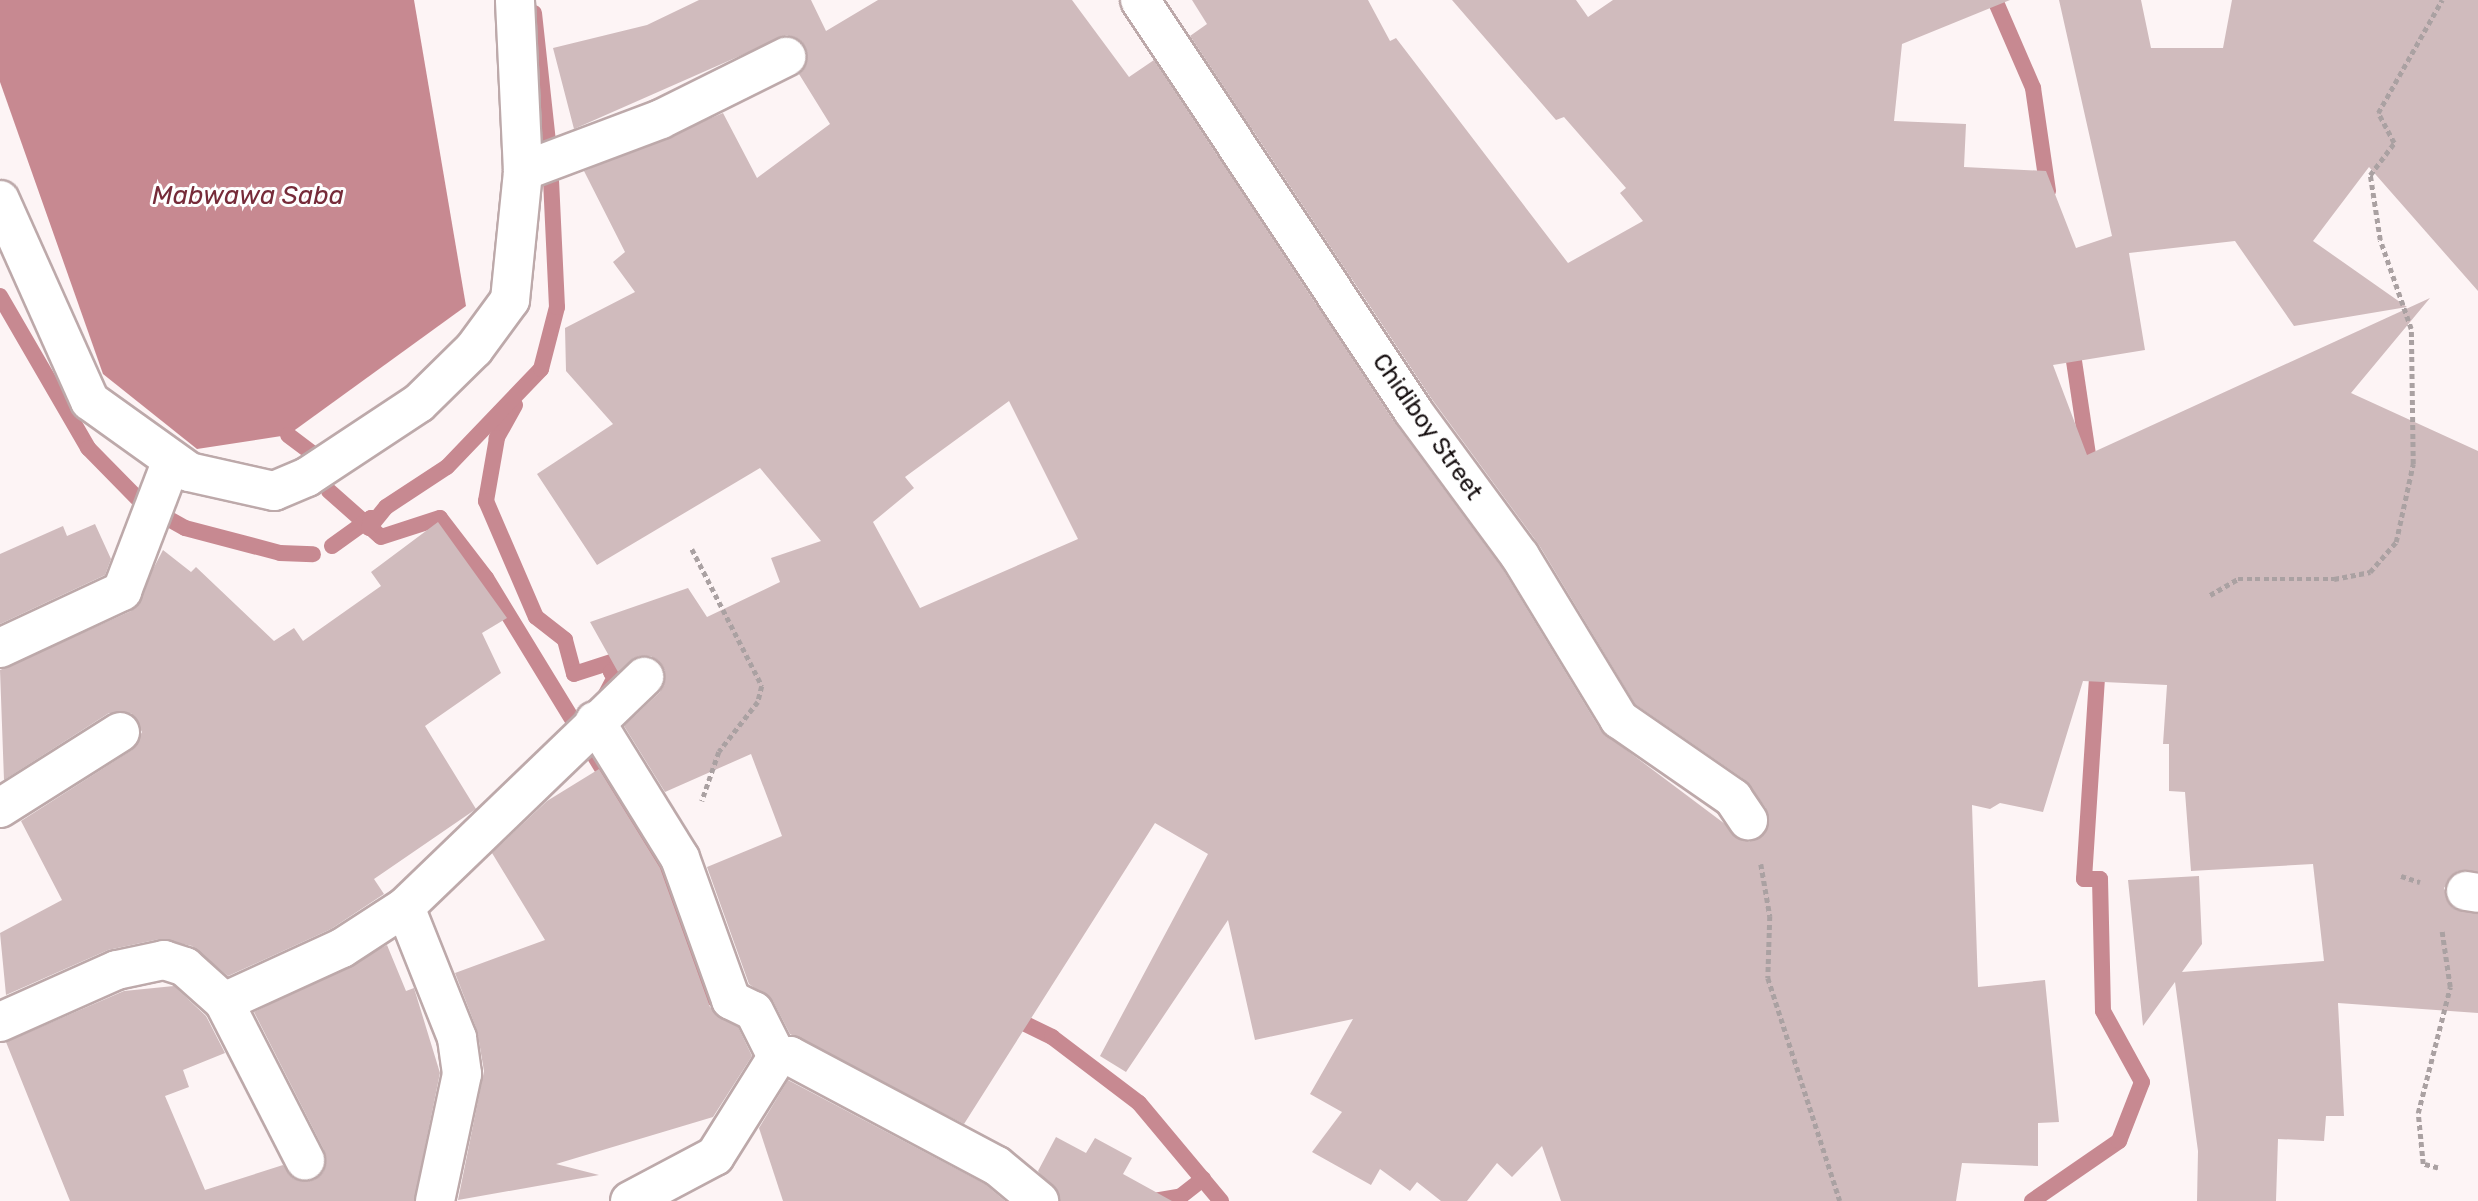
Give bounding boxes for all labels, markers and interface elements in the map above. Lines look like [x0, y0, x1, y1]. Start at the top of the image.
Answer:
water label: Mabwawa Saba [152, 180, 344, 212]
street label: Chidiboy Street [1366, 348, 1488, 506]

